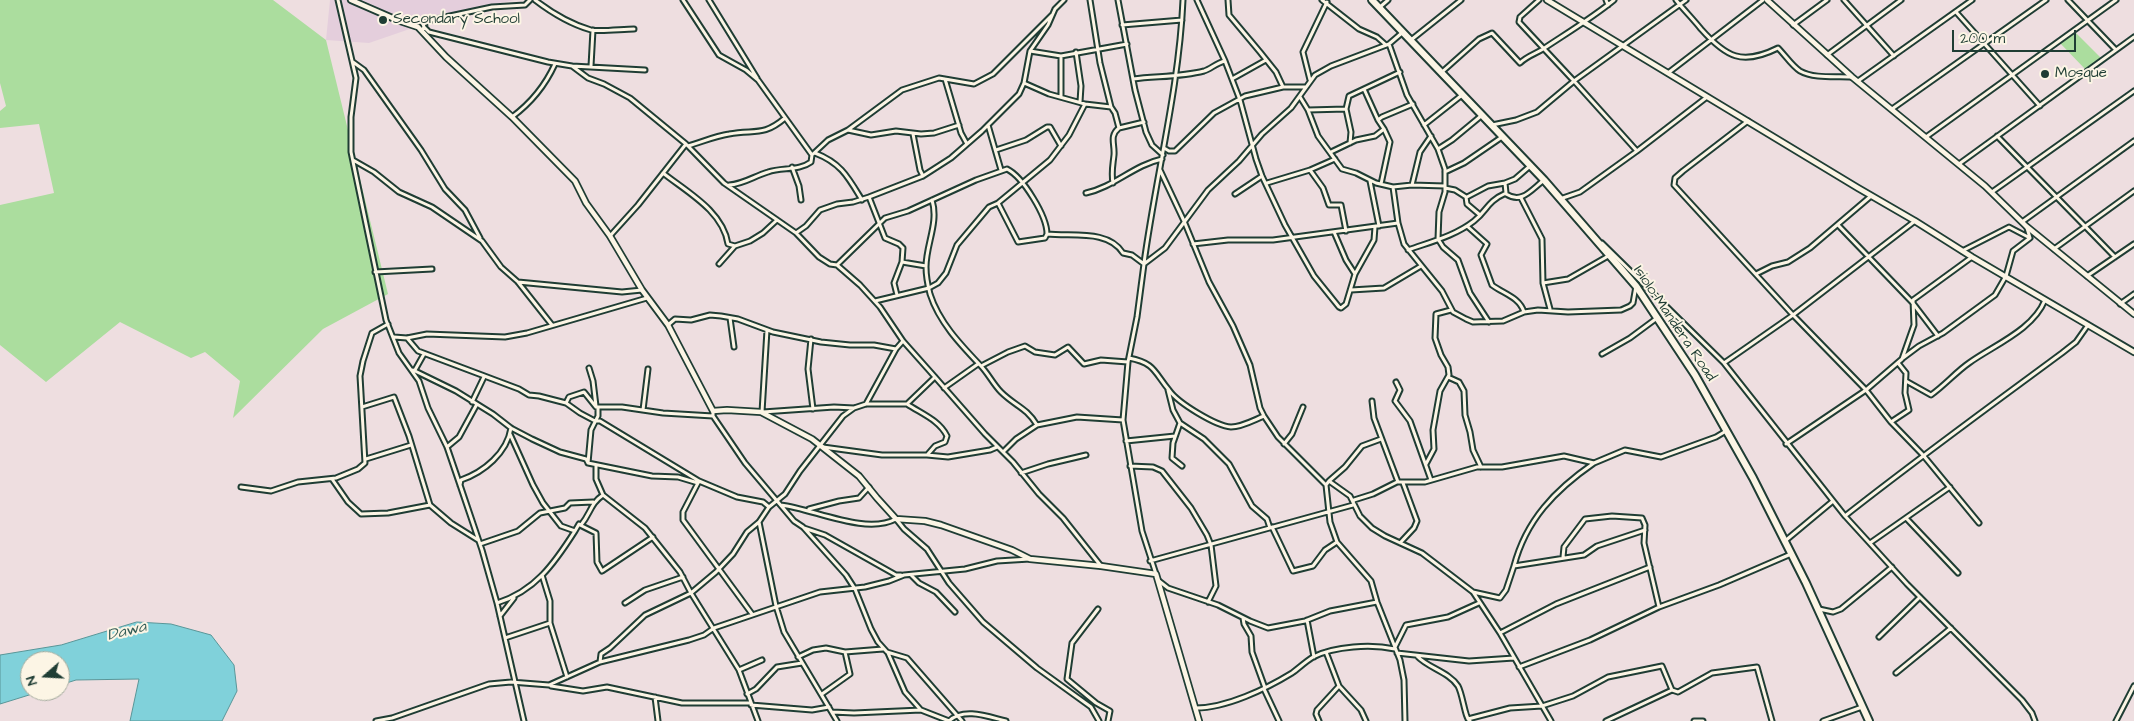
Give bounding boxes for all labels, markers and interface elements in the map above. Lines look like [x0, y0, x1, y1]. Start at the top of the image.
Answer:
place label: Secondary School [393, 11, 520, 29]
marker: Secondary School [377, 14, 389, 26]
scale bar [1954, 20, 2078, 52]
text: 200 m [1960, 28, 2005, 49]
place label: Mosque [2055, 65, 2107, 83]
marker: Mosque [2039, 68, 2051, 80]
street label: Isiolo-Mandera Road [1629, 263, 1719, 385]
water label: Dawa [105, 618, 149, 646]
north arrow [20, 651, 70, 701]
text: N [21, 673, 43, 688]

